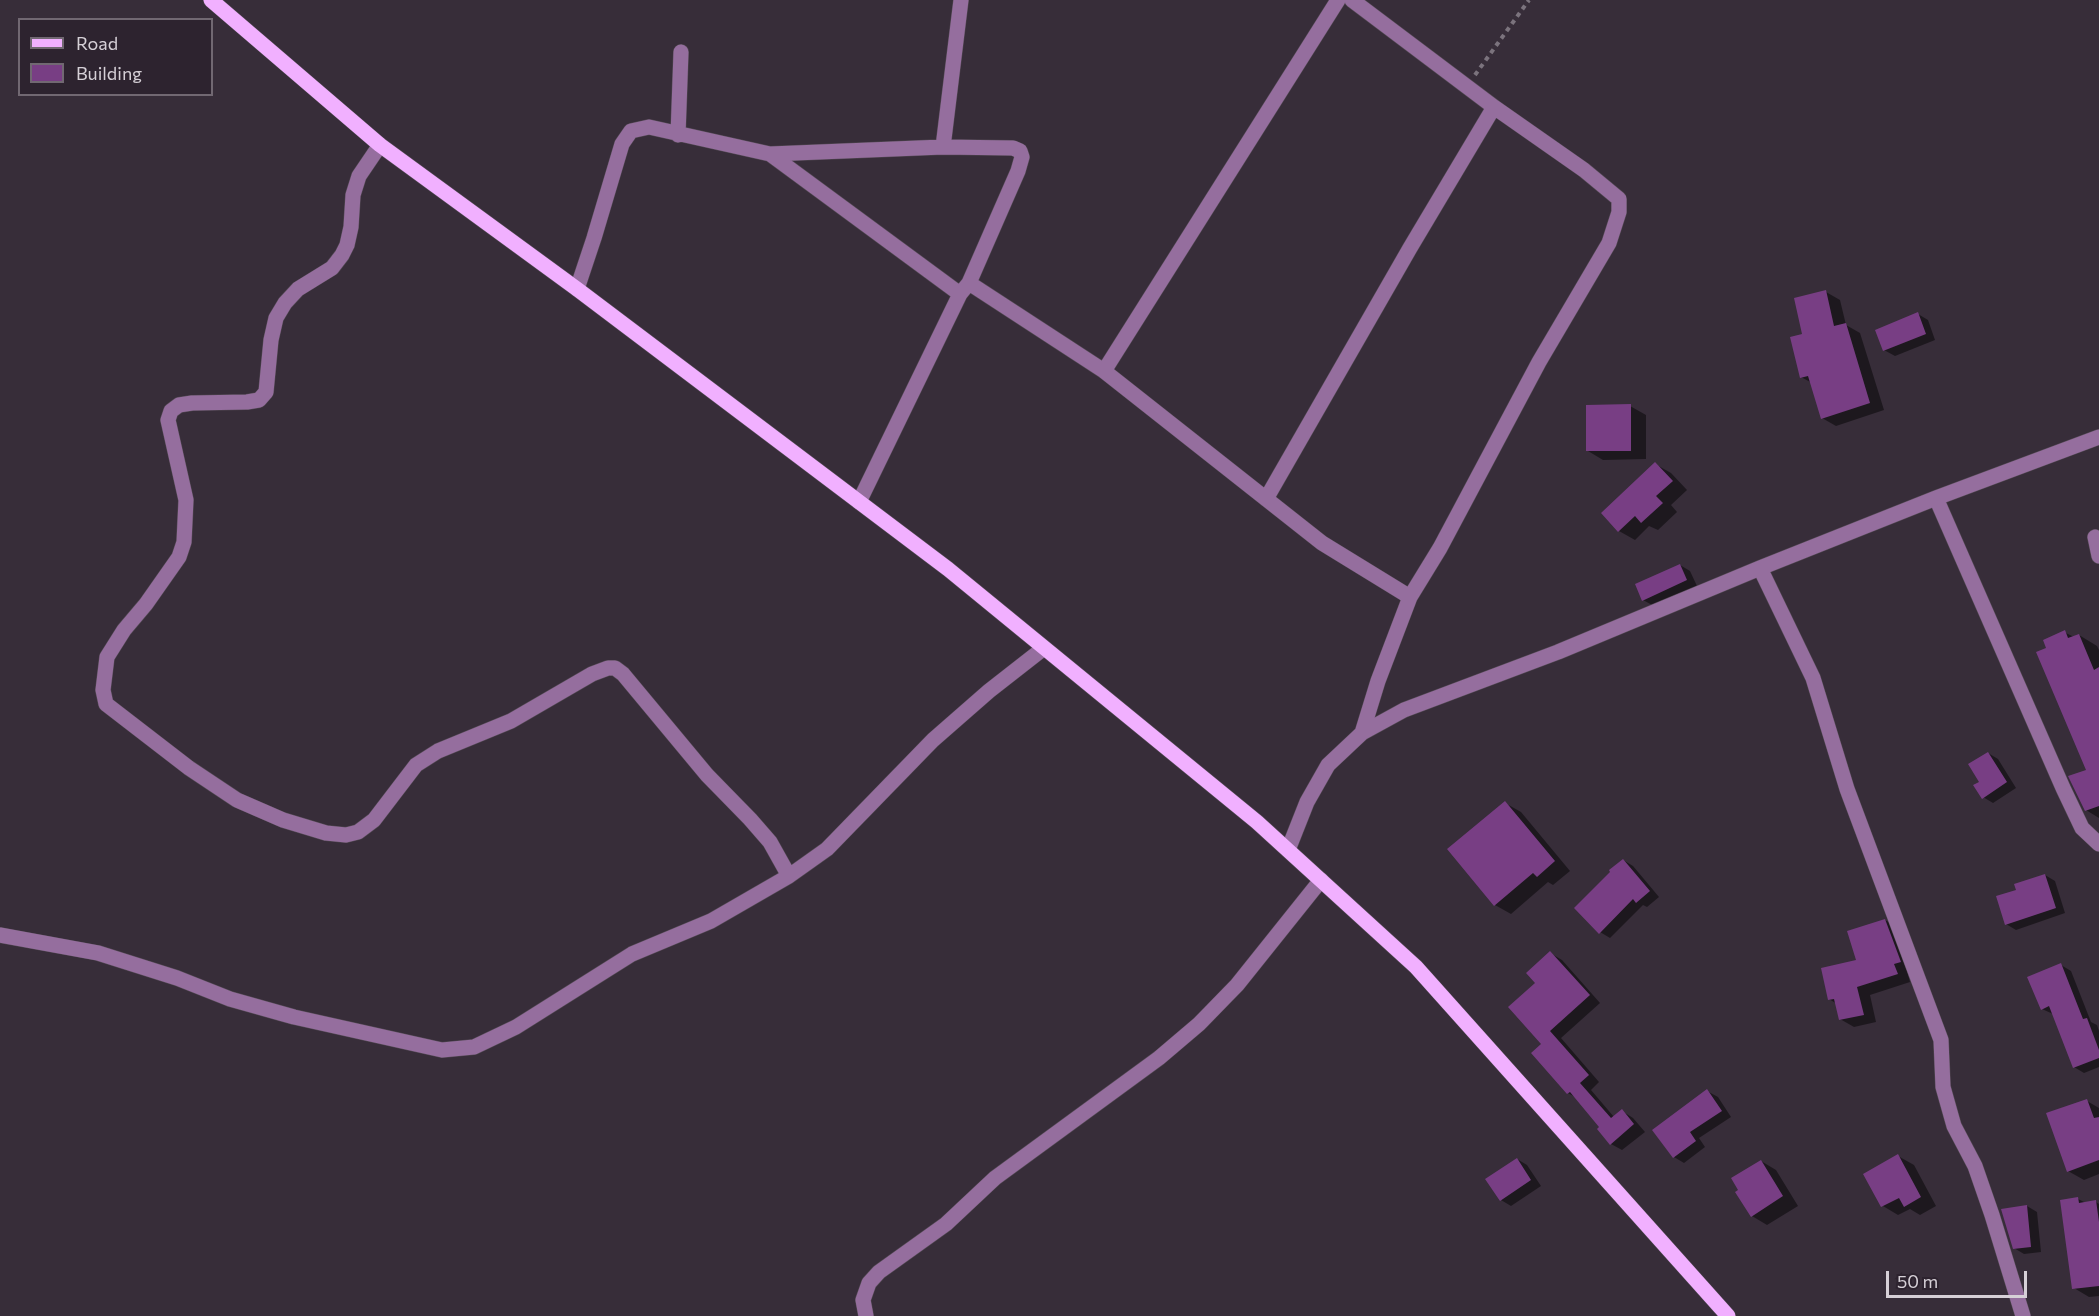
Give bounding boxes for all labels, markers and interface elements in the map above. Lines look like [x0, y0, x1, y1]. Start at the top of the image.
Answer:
legend [18, 18, 213, 96]
text: Road [76, 32, 118, 54]
text: Building [76, 62, 142, 84]
scale bar [1889, 1259, 2030, 1297]
text: 50 m [1897, 1270, 1938, 1292]

